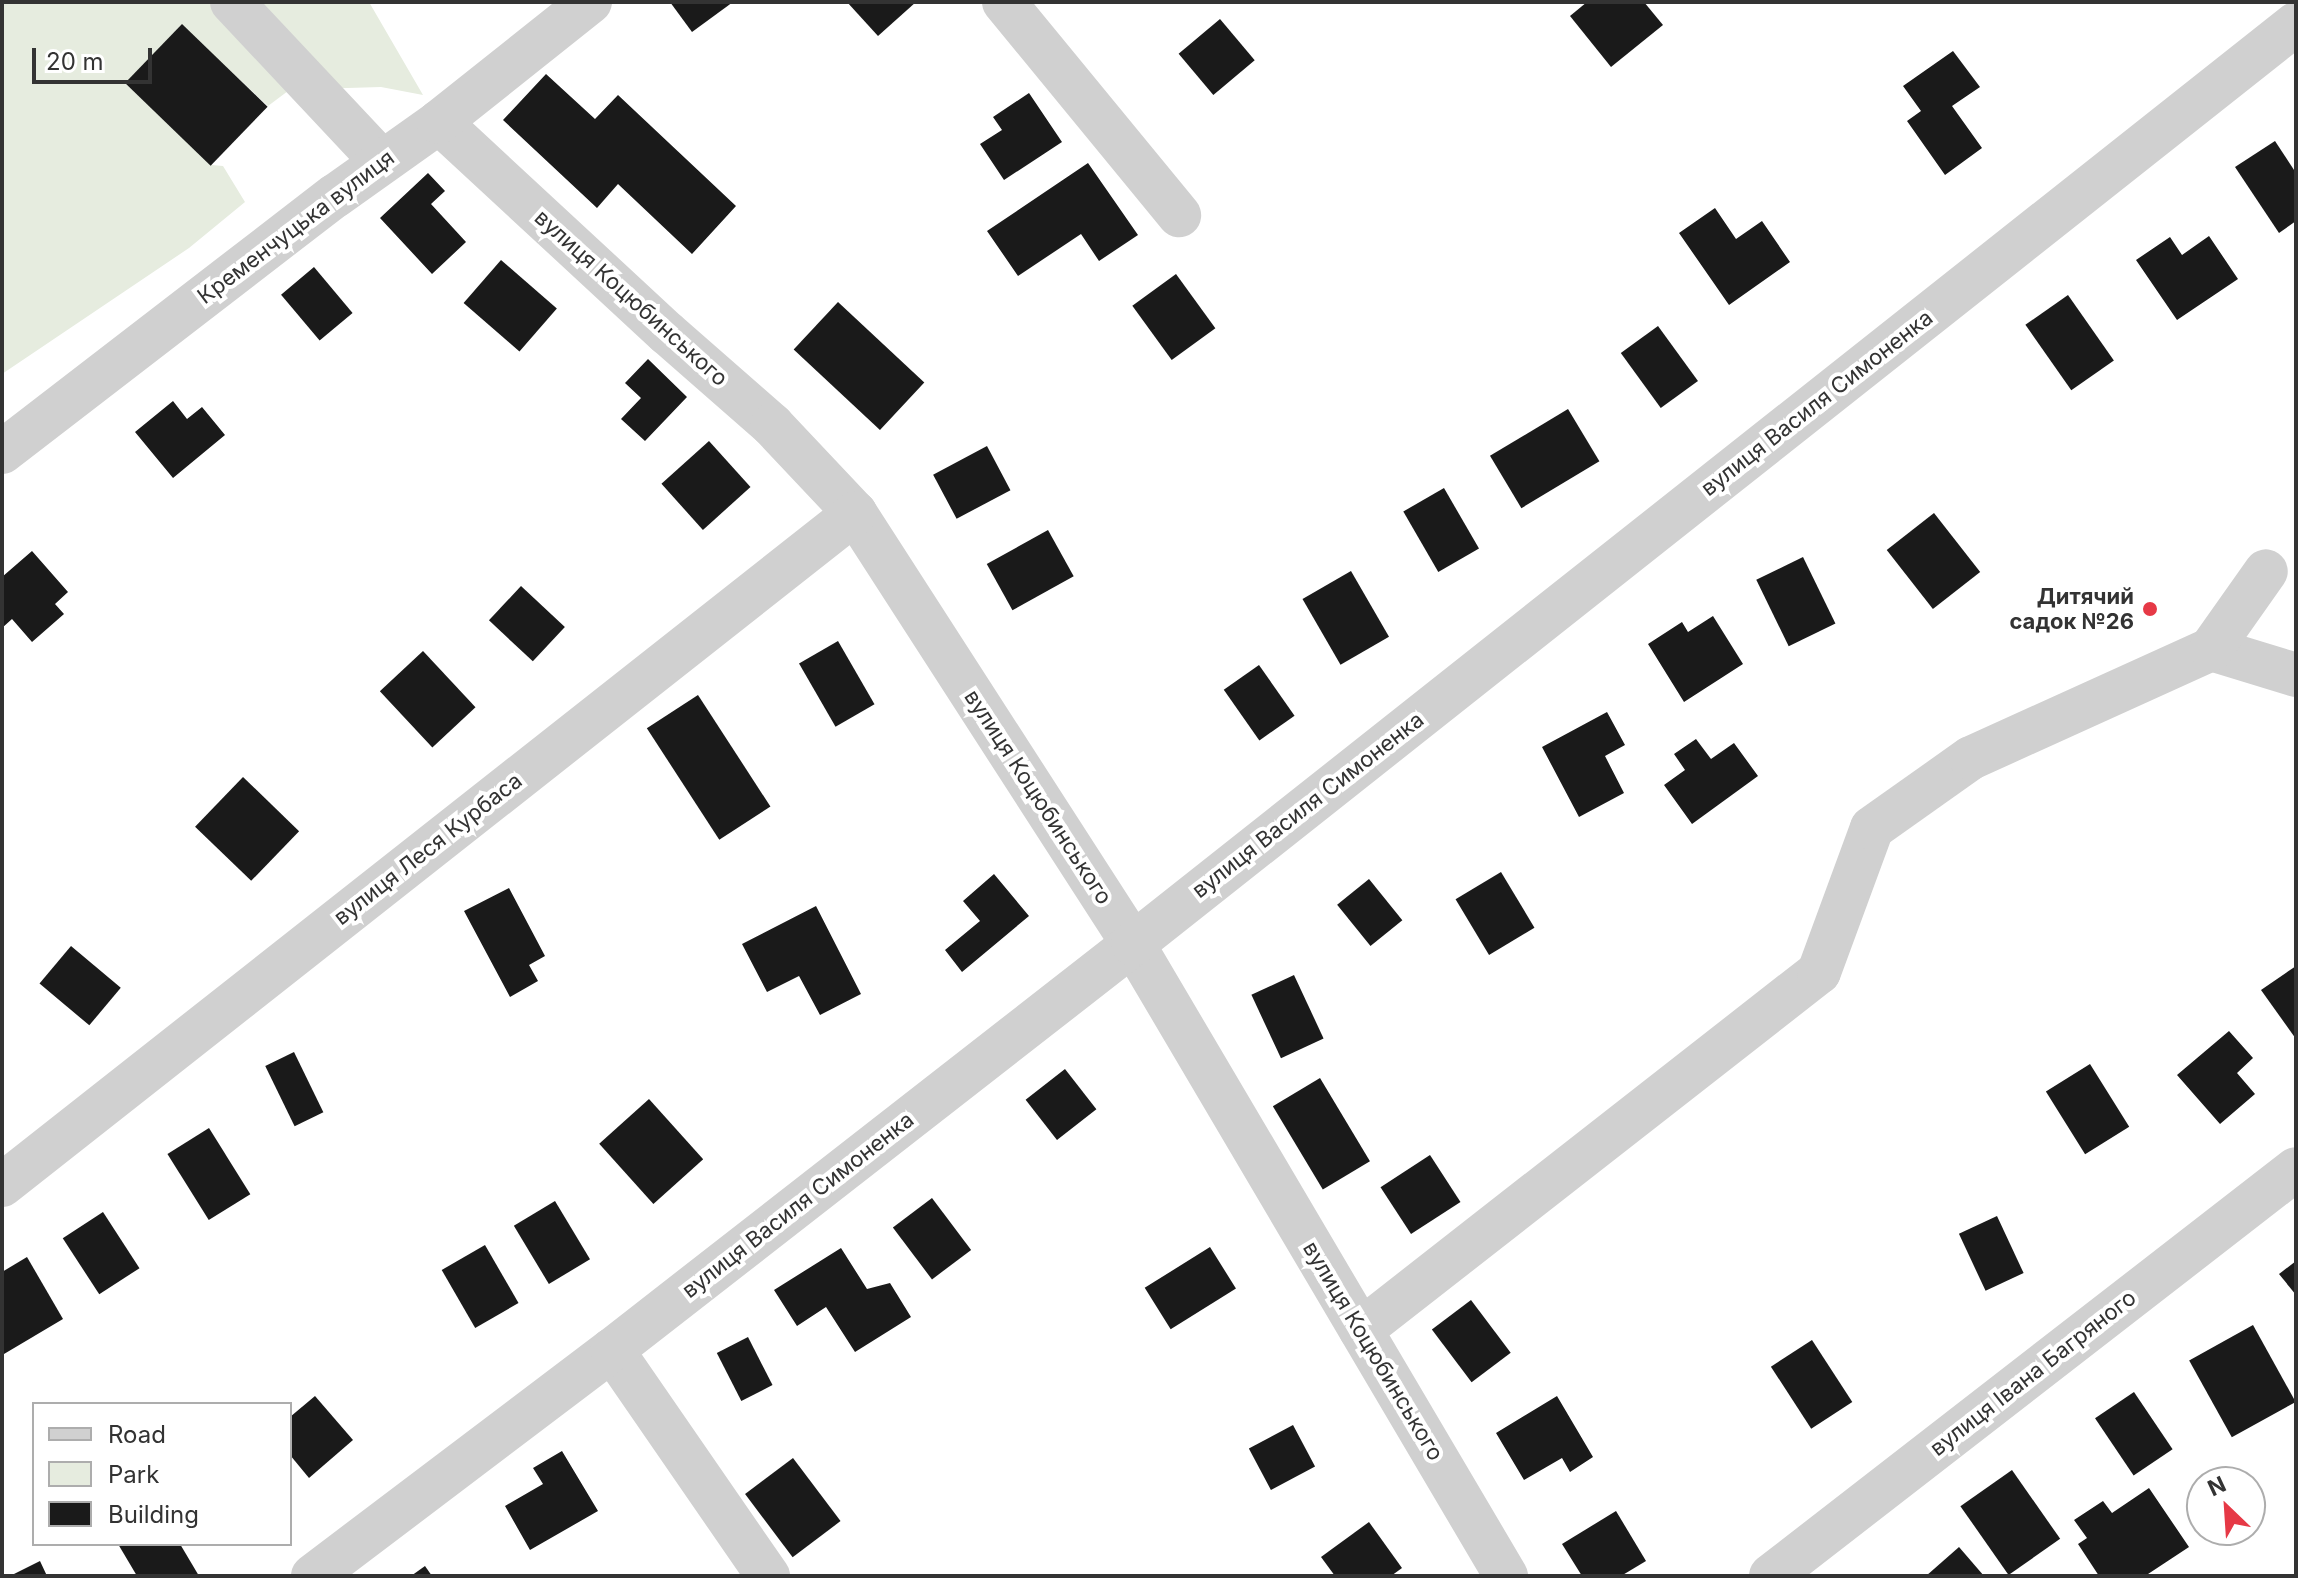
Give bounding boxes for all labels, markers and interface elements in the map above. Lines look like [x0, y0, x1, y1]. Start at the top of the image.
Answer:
scale bar [36, 32, 156, 82]
text: 20 m [46, 47, 104, 76]
street label: Кременчуцька вулиця [193, 144, 399, 310]
street label: вулиця Коцюбинського [529, 204, 733, 392]
street label: вулиця Василя Симоненка [1696, 304, 1938, 502]
place label: Дитячий садок №26 [2009, 583, 2134, 634]
marker: Дитячий садок №26 [2141, 600, 2159, 618]
street label: вулиця Коцюбинського [959, 685, 1117, 909]
street label: вулиця Василя Симоненка [1187, 706, 1429, 904]
street label: вулиця Леся Курбаса [329, 767, 527, 931]
street label: вулиця Василя Симоненка [677, 1106, 919, 1304]
street label: вулиця Коцюбинського [1297, 1237, 1449, 1465]
street label: вулиця Івана Багряного [1925, 1284, 2141, 1462]
legend [32, 1402, 292, 1546]
text: Road [108, 1420, 166, 1449]
text: Park [108, 1460, 159, 1489]
north arrow [2186, 1466, 2266, 1546]
text: N [2204, 1471, 2230, 1501]
text: Building [108, 1500, 199, 1529]

